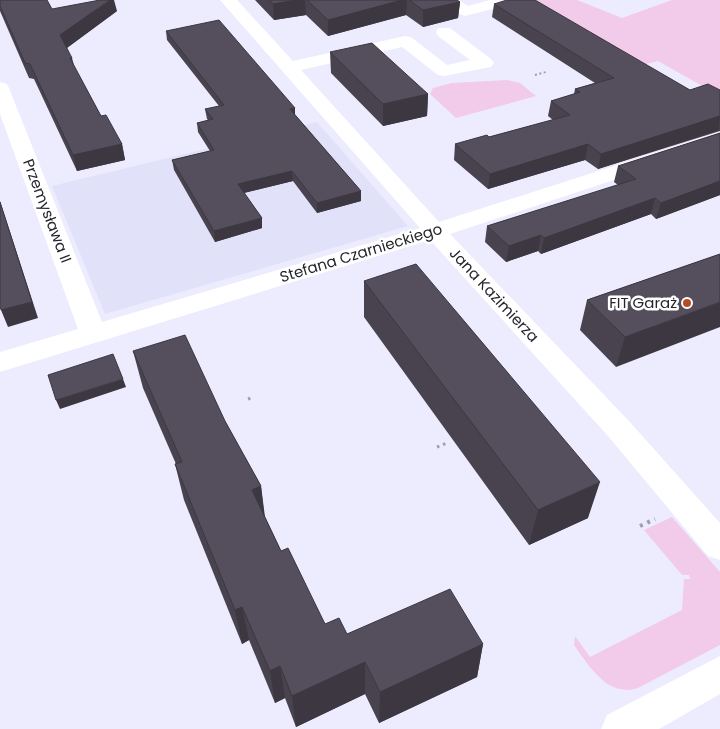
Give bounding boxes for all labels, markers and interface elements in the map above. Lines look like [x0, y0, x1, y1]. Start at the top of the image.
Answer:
street label: Przemysława II [18, 156, 77, 266]
street label: Stefana Czarnieckiego [277, 218, 445, 287]
street label: Jana Kazimierza [445, 243, 544, 347]
place label: FIT Garaż [609, 292, 677, 313]
marker: FIT Garaż [681, 297, 693, 309]

